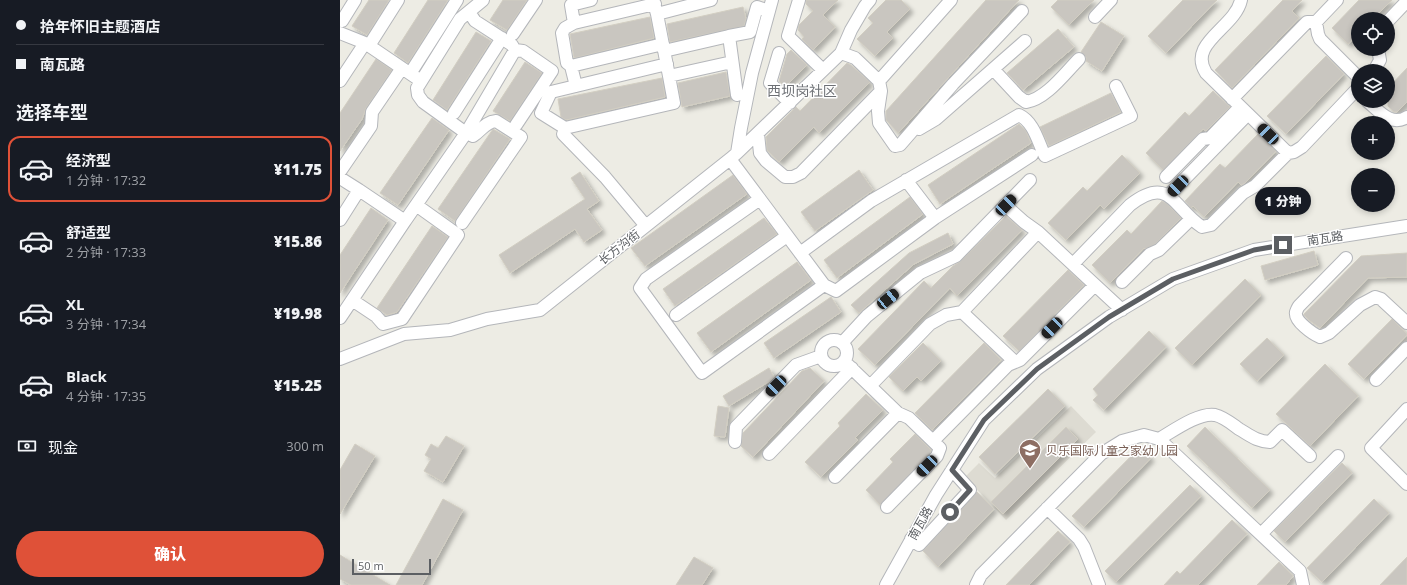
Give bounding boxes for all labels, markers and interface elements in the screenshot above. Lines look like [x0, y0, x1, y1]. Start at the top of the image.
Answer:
map controls [1351, 12, 1395, 212]
button: locate [1351, 12, 1395, 56]
text: 拾年怀旧主题酒店 [40, 16, 160, 36]
text: 南瓦路 [40, 54, 85, 74]
button: layers [1351, 64, 1395, 108]
district label: 西坝岗社区 [767, 81, 837, 100]
text: 选择车型 [16, 100, 88, 124]
button: + [1351, 116, 1395, 160]
car [1255, 121, 1281, 147]
text: 经济型 [66, 150, 111, 170]
icon: car [18, 151, 54, 187]
text: ¥11.75 [274, 159, 322, 179]
button: − [1351, 168, 1395, 212]
text: 1 分钟 · 17:32 [66, 171, 146, 189]
car [1165, 173, 1191, 199]
callout: 1 分钟 [1255, 187, 1311, 215]
car [993, 192, 1019, 218]
text: 1 分钟 [1265, 192, 1302, 210]
text: 舒适型 [66, 222, 111, 242]
icon: car [18, 223, 54, 259]
street label: 长方沟街 [595, 226, 643, 268]
street label: 南瓦路 [1306, 227, 1344, 249]
text: ¥15.86 [274, 231, 322, 251]
route end [1274, 236, 1292, 254]
text: 2 分钟 · 17:33 [66, 243, 146, 261]
car [875, 287, 901, 311]
text: XL [66, 294, 84, 314]
icon: car [18, 295, 54, 331]
text: ¥19.98 [274, 303, 322, 323]
text: 3 分钟 · 17:34 [66, 315, 146, 333]
car [1039, 315, 1065, 341]
text: Black [66, 366, 107, 386]
icon: car [18, 367, 54, 403]
car [763, 373, 789, 399]
text: ¥15.25 [274, 375, 322, 395]
text: 4 分钟 · 17:35 [66, 387, 146, 405]
icon: cash [16, 435, 38, 457]
text: 现金 [48, 437, 78, 457]
text: 300 m [286, 437, 324, 455]
school or university icon: 贝乐国际儿童之家幼儿园 [1017, 437, 1043, 470]
place label: 贝乐国际儿童之家幼儿园 [1046, 442, 1178, 459]
car [914, 453, 940, 479]
street label: 南瓦路 [904, 503, 936, 543]
route start [941, 503, 959, 521]
button: 确认 [16, 531, 324, 577]
scale bar [352, 557, 431, 576]
text: 50 m [358, 558, 384, 573]

